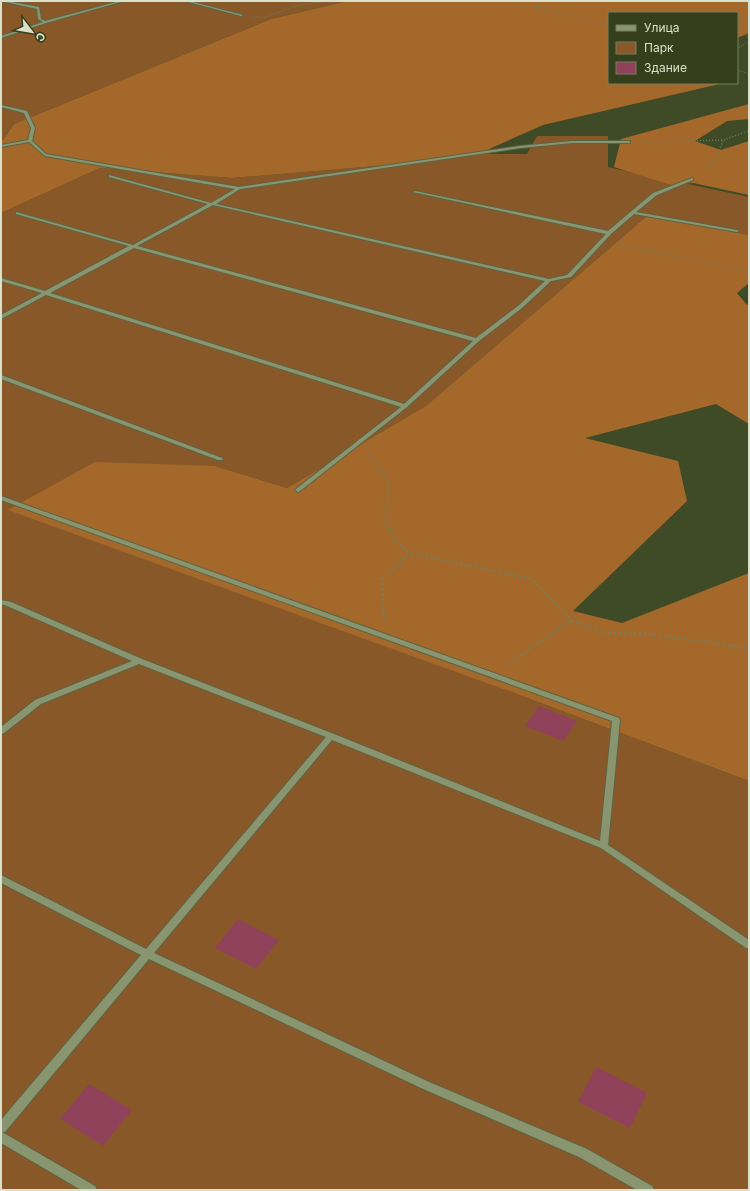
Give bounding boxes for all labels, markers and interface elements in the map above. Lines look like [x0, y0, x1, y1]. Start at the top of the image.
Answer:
north arrow [12, 12, 52, 52]
legend [608, 12, 738, 84]
text: Улица [644, 20, 679, 35]
text: С [32, 30, 49, 44]
text: Парк [644, 40, 674, 55]
text: Здание [644, 60, 687, 75]

